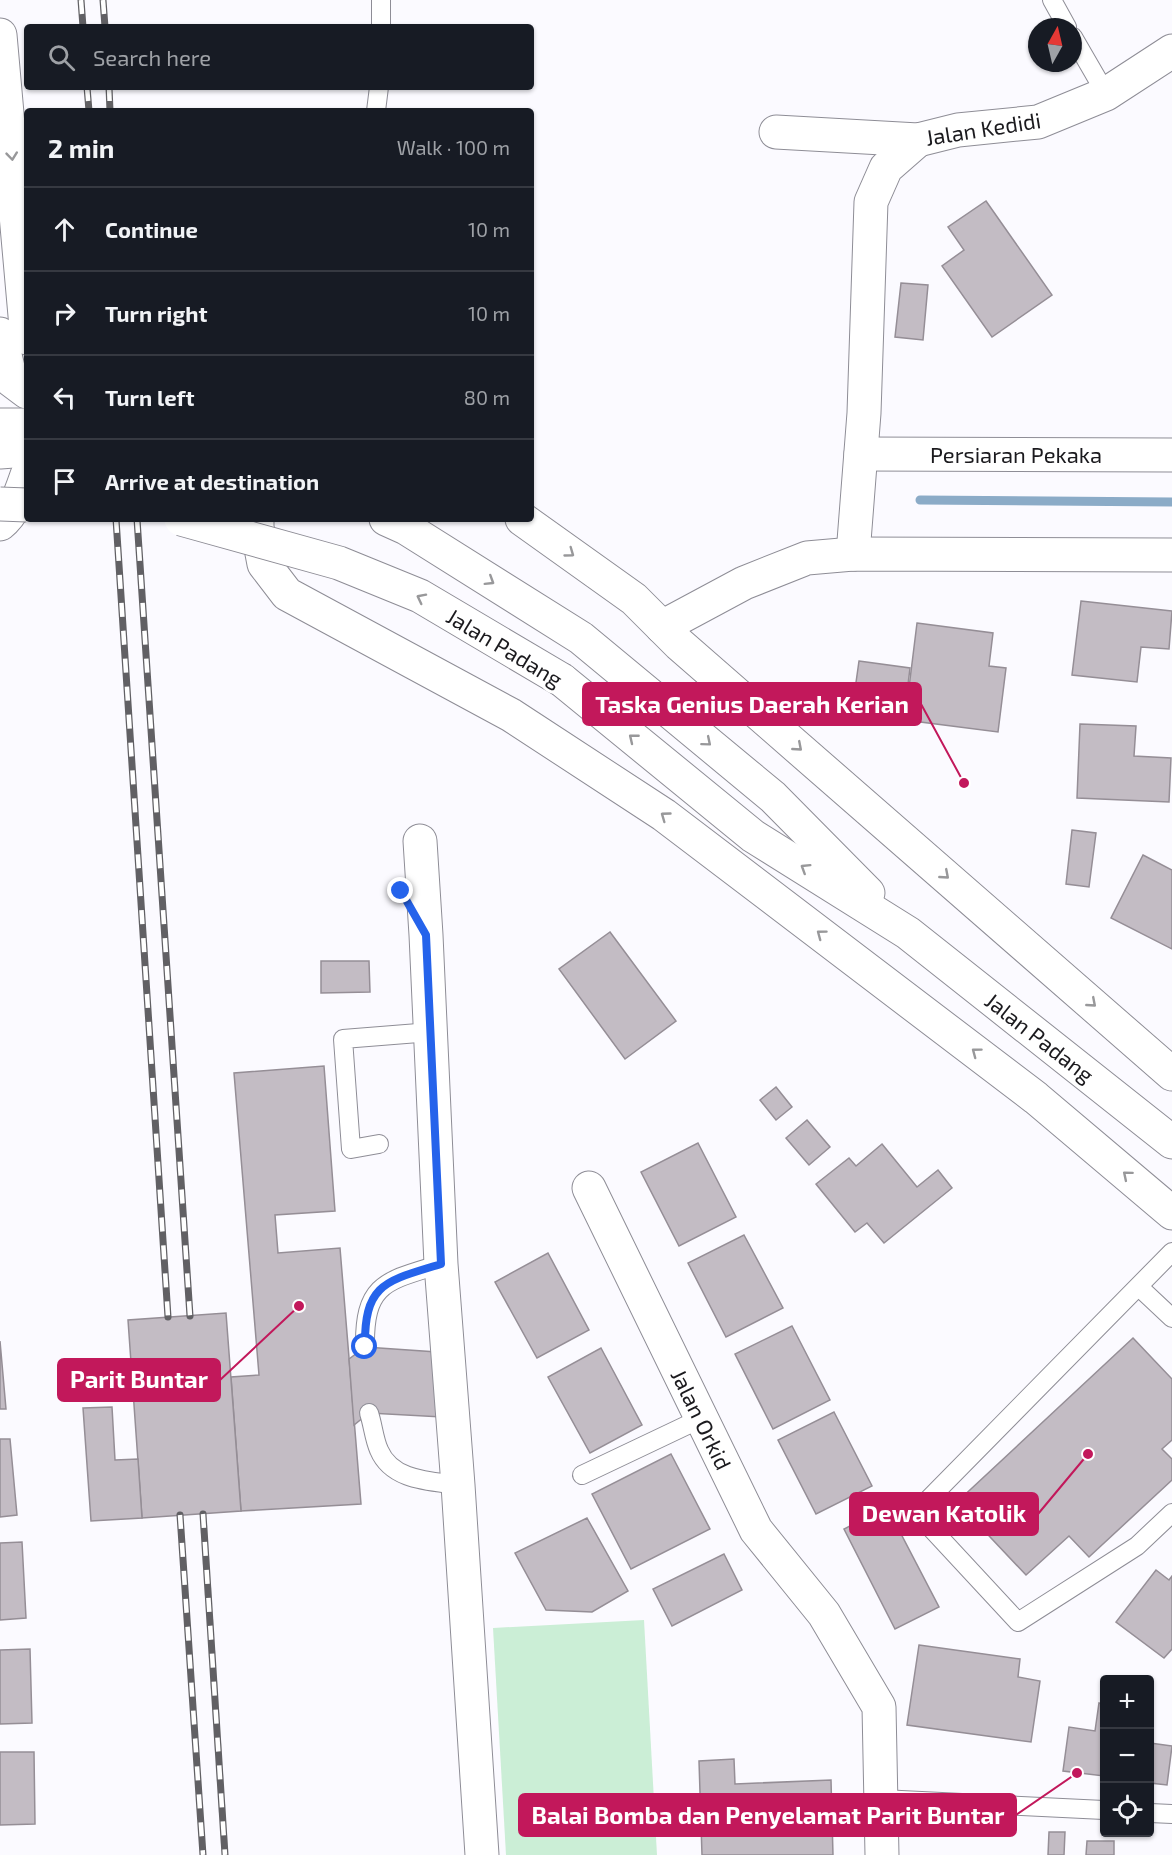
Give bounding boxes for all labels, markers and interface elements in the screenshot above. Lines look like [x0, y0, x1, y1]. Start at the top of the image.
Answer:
north arrow [1028, 18, 1082, 72]
search box [24, 24, 534, 90]
icon: search [45, 41, 78, 74]
text: Search here [93, 44, 211, 70]
street label: Jalan Kedidi [923, 106, 1043, 150]
text: 2 min [48, 132, 114, 163]
text: Walk · 100 m [397, 135, 510, 159]
one-way arrow [5, 152, 18, 161]
icon: ahead [48, 213, 81, 246]
text: Continue [105, 216, 198, 242]
text: 10 m [468, 217, 510, 241]
icon: right [48, 297, 81, 330]
text: Turn right [105, 300, 207, 326]
text: 10 m [468, 301, 510, 325]
icon: left [48, 381, 81, 414]
text: Turn left [105, 384, 194, 410]
text: 80 m [464, 385, 510, 409]
street label: Persiaran Pekaka [930, 441, 1102, 467]
icon: arrive [48, 465, 81, 498]
text: Arrive at destination [105, 468, 319, 494]
one-way arrow [563, 546, 574, 557]
one-way arrow [484, 573, 494, 585]
one-way arrow [416, 593, 427, 605]
street label: Jalan Padang [442, 602, 568, 692]
callout: Taska Genius Daerah Kerian [583, 683, 921, 725]
text: Taska Genius Daerah Kerian [595, 689, 909, 718]
one-way arrow [629, 734, 640, 745]
one-way arrow [700, 735, 711, 746]
one-way arrow [791, 740, 802, 751]
one-way arrow [661, 813, 672, 824]
one-way arrow [801, 864, 811, 876]
one-way arrow [938, 868, 949, 879]
route end [387, 877, 413, 903]
one-way arrow [816, 931, 827, 942]
street label: Jalan Padang [981, 987, 1099, 1087]
one-way arrow [1085, 996, 1096, 1007]
one-way arrow [972, 1049, 983, 1060]
one-way arrow [1123, 1171, 1134, 1182]
route start [351, 1333, 377, 1359]
callout: Parit Buntar [58, 1359, 220, 1401]
text: Parit Buntar [70, 1364, 209, 1393]
street label: Jalan Orkid [667, 1364, 737, 1474]
callout: Dewan Katolik [850, 1493, 1038, 1535]
text: Dewan Katolik [862, 1498, 1027, 1527]
map controls [1100, 1675, 1154, 1837]
button: + [1100, 1675, 1154, 1729]
button: − [1100, 1729, 1154, 1783]
button: locate [1100, 1783, 1154, 1837]
callout: Balai Bomba dan Penyelamat Parit Buntar [519, 1794, 1016, 1836]
text: Balai Bomba dan Penyelamat Parit Buntar [532, 1800, 1005, 1829]

